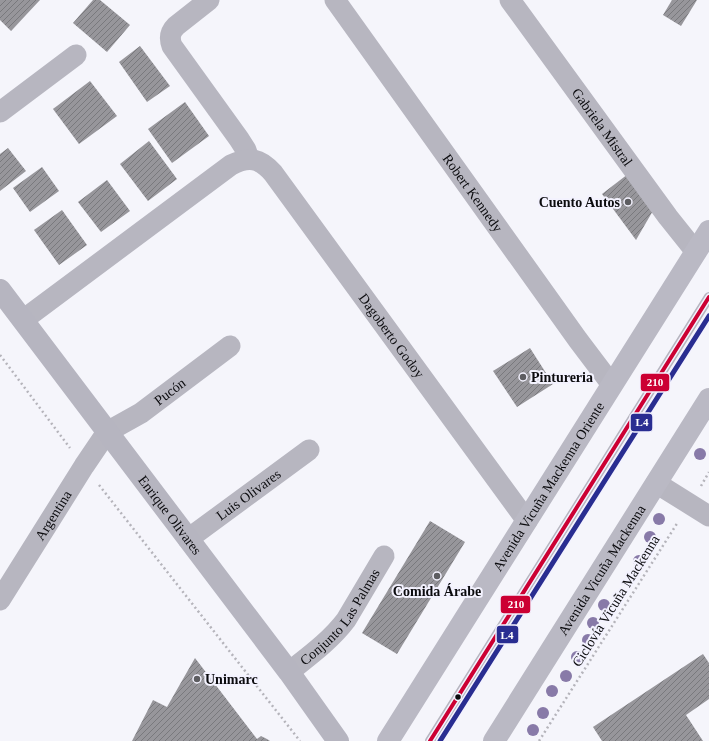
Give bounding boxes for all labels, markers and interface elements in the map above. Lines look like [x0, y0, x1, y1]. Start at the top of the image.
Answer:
street label: Gabriela Mistral [569, 85, 636, 169]
street label: Robert Kennedy [440, 151, 506, 235]
place label: Cuento Autos [539, 195, 621, 210]
marker: Cuento Autos [623, 197, 633, 207]
street label: Dagoberto Godoy [356, 290, 427, 381]
place label: Pintureria [531, 370, 593, 385]
marker: Pintureria [518, 372, 528, 382]
line badge: 210 [640, 373, 670, 392]
street label: Pucón [151, 375, 188, 408]
text: 210 [647, 376, 664, 388]
street label: Avenida Vicuña Mackenna Oriente [490, 398, 608, 574]
line badge: L4 [630, 413, 653, 432]
text: L4 [636, 416, 649, 428]
street label: Luis Olivares [213, 466, 283, 523]
street label: Enrique Olivares [135, 472, 205, 557]
street label: Argentina [32, 487, 75, 543]
street label: Avenida Vicuña Mackenna [554, 501, 648, 639]
street label: Ciclovía Vicuña Mackenna [569, 532, 663, 669]
street label: Conjunto Las Palmas [297, 566, 382, 668]
marker: Comida Árabe [432, 571, 442, 581]
place label: Comida Árabe [393, 583, 481, 599]
line badge: 210 [500, 595, 531, 614]
text: 210 [508, 598, 525, 610]
line badge: L4 [496, 625, 519, 644]
text: L4 [501, 629, 514, 641]
place label: Unimarc [205, 672, 258, 687]
marker: Unimarc [192, 674, 202, 684]
unlabelled marker [453, 692, 463, 702]

